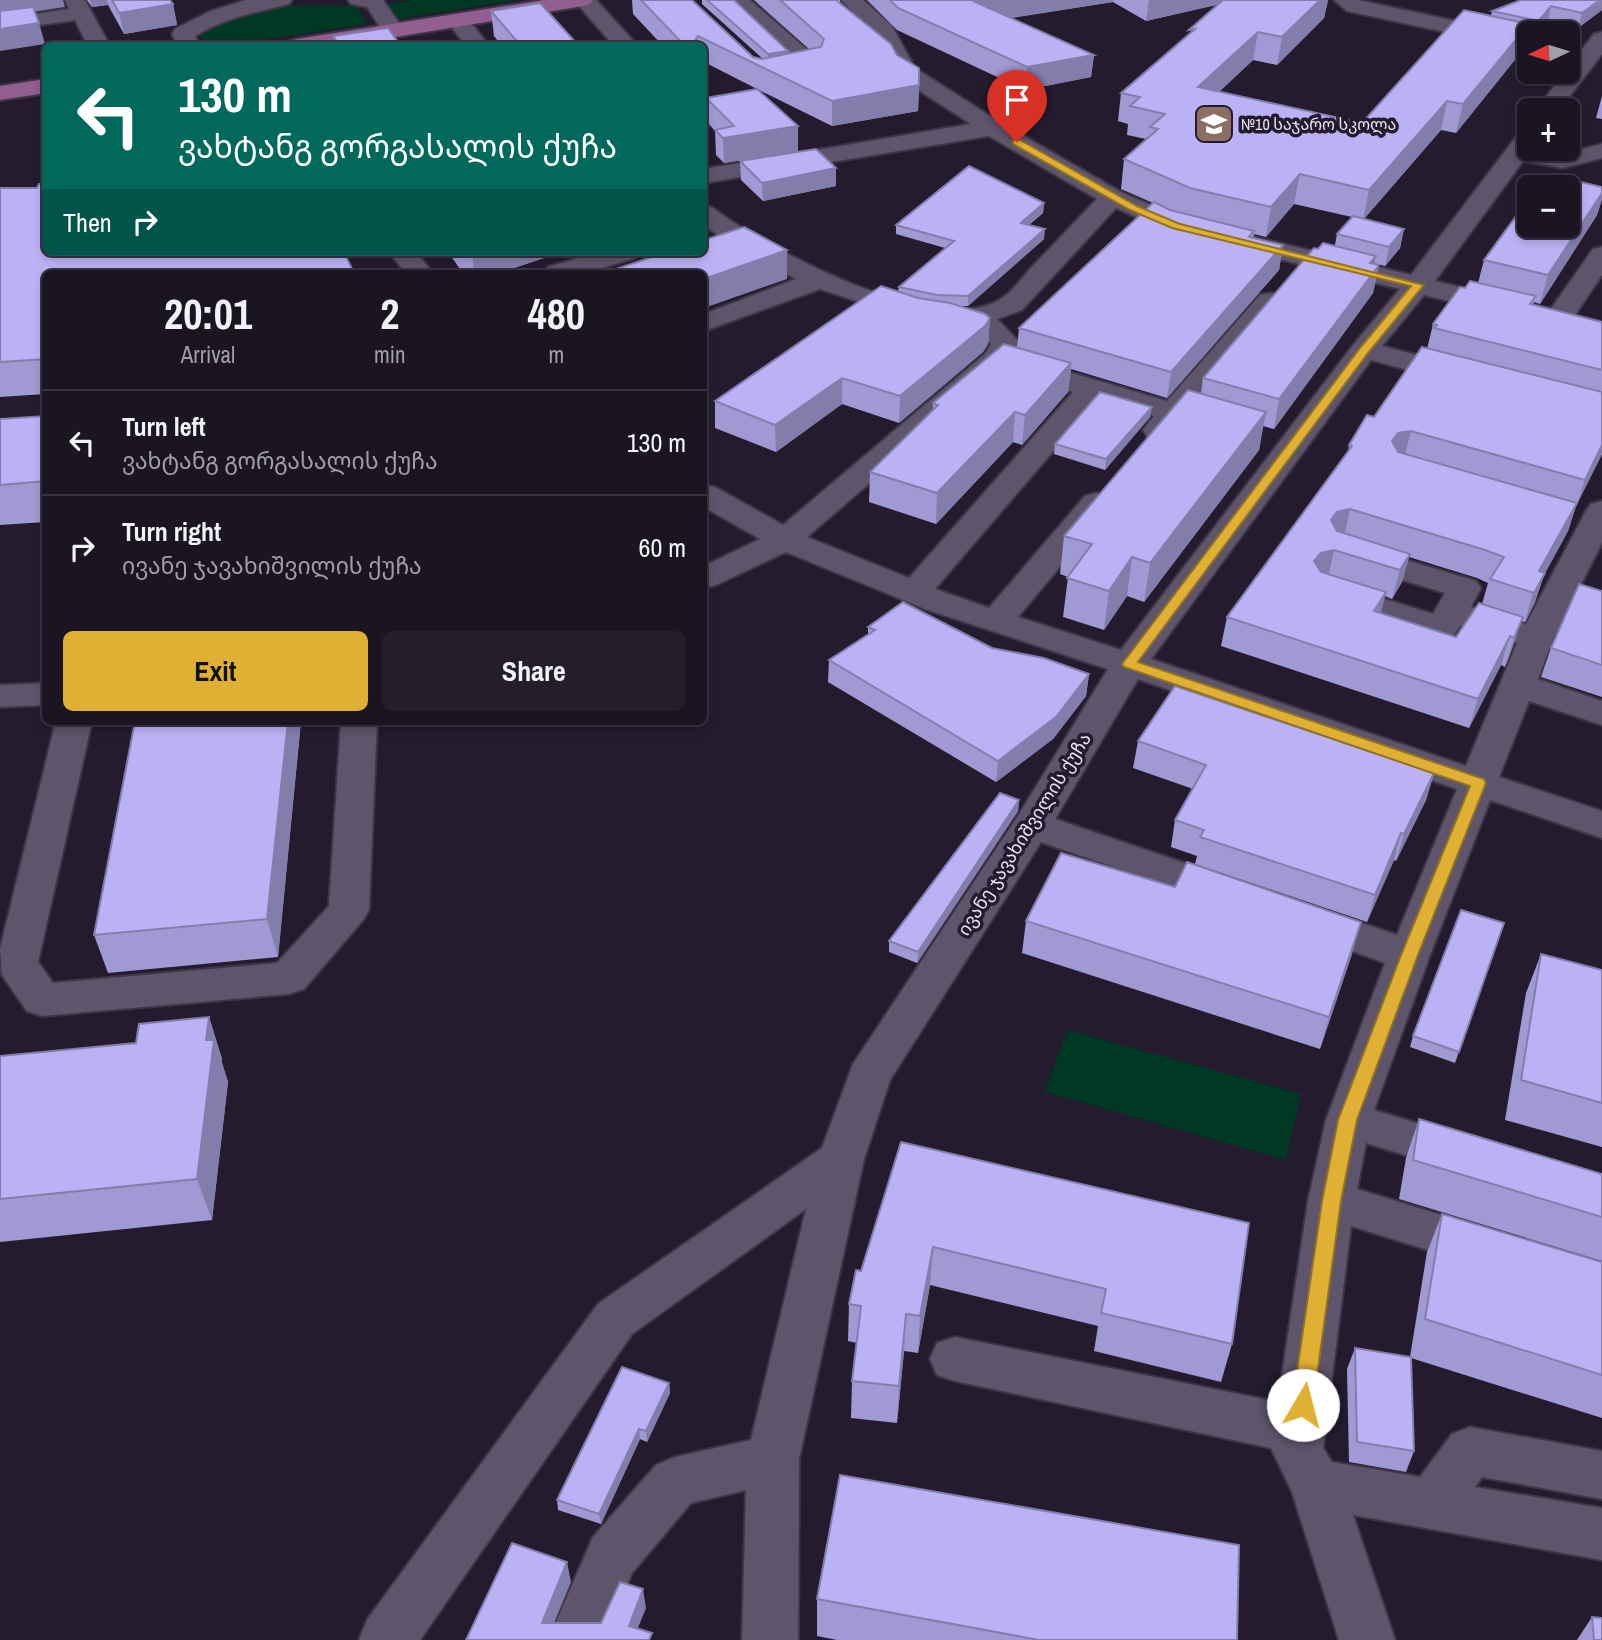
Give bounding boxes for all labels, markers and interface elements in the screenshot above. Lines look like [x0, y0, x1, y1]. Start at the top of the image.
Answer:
north arrow [1517, 21, 1580, 84]
map controls [1517, 21, 1580, 238]
text: 130 m [178, 61, 292, 127]
icon: left [63, 70, 154, 161]
pin [987, 70, 1047, 142]
icon: arrive [998, 81, 1036, 119]
button: + [1517, 98, 1580, 161]
school or university icon: №10 საჯარო სკოლა [1193, 103, 1235, 145]
place label: №10 საჯარო სკოლა [1241, 113, 1396, 135]
text: ვახტანგ გორგასალის ქუჩა [178, 125, 617, 168]
button: − [1517, 175, 1580, 238]
icon: right [126, 203, 164, 241]
text: Then [63, 205, 112, 240]
text: 20:01 [164, 286, 252, 342]
text: 2 [380, 286, 399, 342]
text: 480 [528, 286, 585, 342]
text: Arrival [181, 339, 235, 370]
text: min [374, 339, 406, 370]
text: m [548, 339, 564, 370]
text: Turn left [122, 409, 206, 444]
icon: left [63, 424, 101, 462]
text: 130 m [627, 425, 686, 460]
text: ვახტანგ გორგასალის ქუჩა [122, 445, 438, 476]
text: Turn right [122, 514, 221, 549]
icon: right [63, 529, 101, 567]
text: 60 m [639, 530, 686, 565]
text: ივანე ჯავახიშვილის ქუჩა [122, 550, 422, 581]
button: Exit [63, 631, 368, 711]
button: Share [382, 631, 686, 711]
street label: ივანე ჯავახიშვილის ქუჩა [951, 728, 1097, 940]
position arrow [1266, 1368, 1340, 1442]

